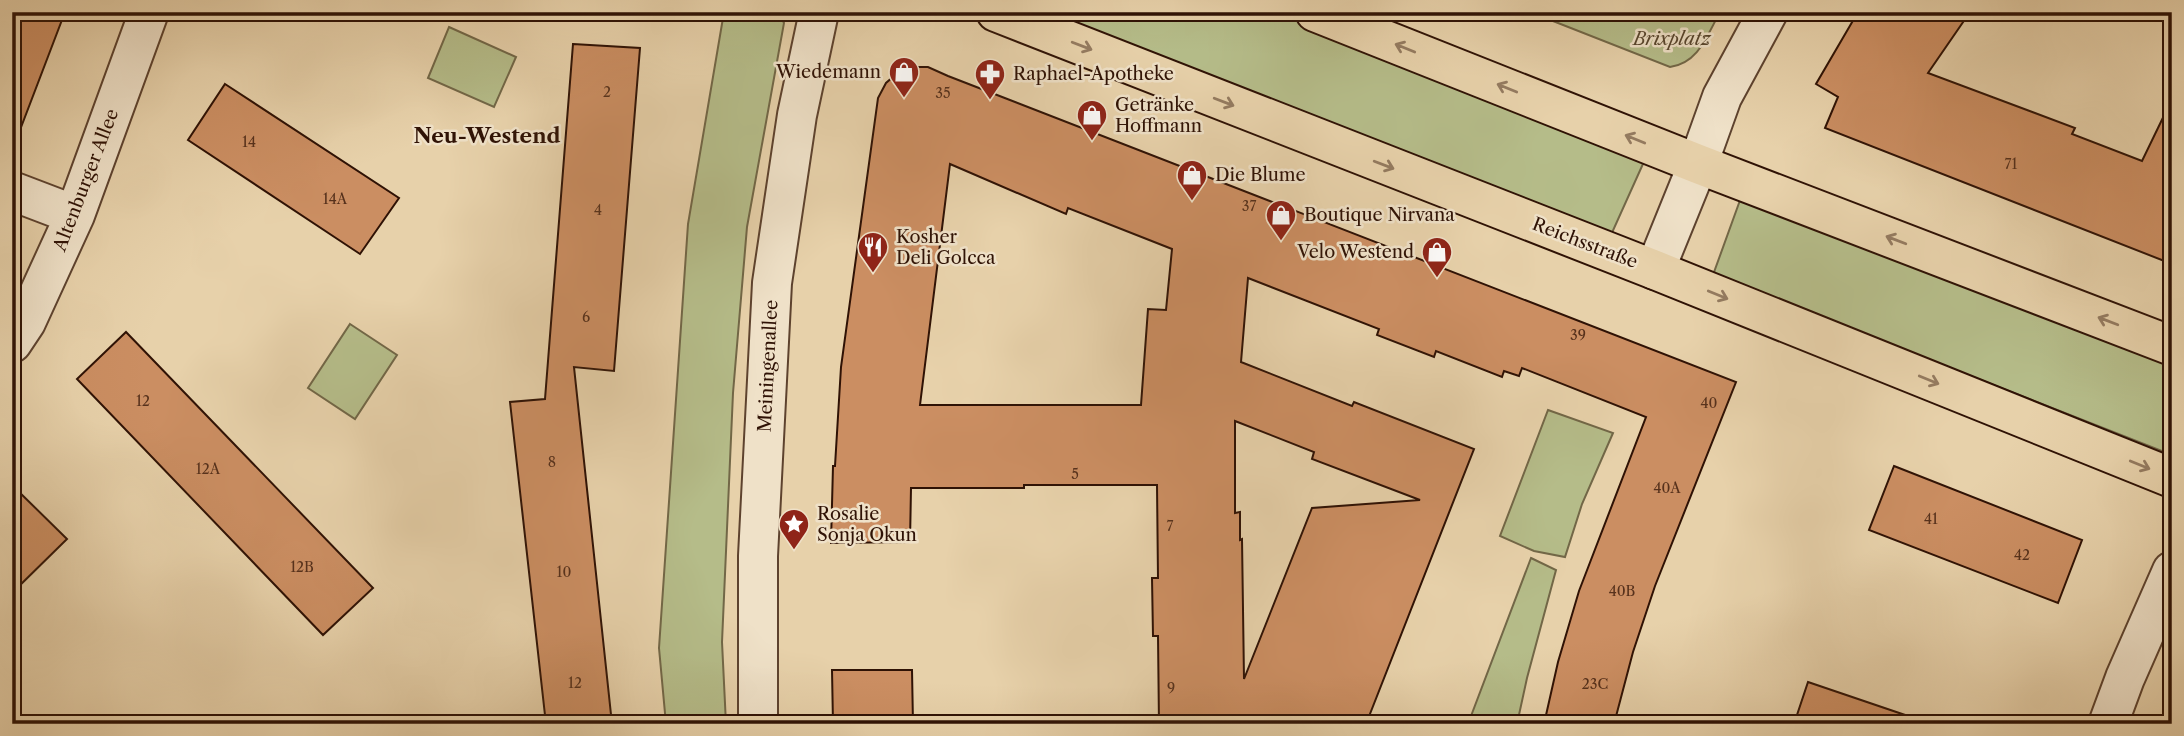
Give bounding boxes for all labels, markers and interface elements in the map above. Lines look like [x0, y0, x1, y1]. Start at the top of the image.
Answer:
park label: Brixplatz [1631, 28, 1712, 50]
one-way arrow [1395, 40, 1417, 53]
one-way arrow [1071, 41, 1092, 54]
shop icon: Wiedemann [887, 55, 921, 99]
pharmacy icon: Raphael-Apotheke [973, 57, 1007, 101]
place label: Wiedemann [775, 61, 881, 83]
place label: Raphael-Apotheke [1013, 63, 1174, 85]
one-way arrow [1497, 81, 1519, 94]
house number: 2 [603, 83, 611, 101]
house number: 35 [935, 84, 951, 102]
place label: Getränke Hoffmann [1115, 94, 1202, 137]
one-way arrow [1212, 96, 1234, 109]
shop icon: Getränke Hoffmann [1075, 98, 1109, 142]
street label: Altenburger Allee [48, 106, 123, 255]
district label: Neu-Westend [413, 123, 561, 148]
one-way arrow [1625, 131, 1646, 144]
house number: 14 [242, 133, 256, 151]
house number: 71 [2005, 155, 2017, 173]
shop icon: Die Blume [1175, 158, 1209, 202]
one-way arrow [1373, 159, 1395, 172]
place label: Die Blume [1215, 164, 1306, 186]
house number: 14A [323, 190, 348, 208]
house number: 37 [1242, 197, 1256, 215]
shop icon: Boutique Nirvana [1264, 198, 1298, 242]
house number: 4 [594, 201, 602, 219]
place label: Boutique Nirvana [1304, 204, 1455, 226]
street label: Reichsstraße [1529, 213, 1641, 273]
place label: Kosher Deli Golcca [896, 226, 996, 269]
restaurant icon: Kosher Deli Golcca [856, 230, 890, 274]
one-way arrow [1885, 232, 1907, 245]
shop icon: Velo Westend [1420, 235, 1454, 279]
place label: Velo Westend [1296, 241, 1414, 263]
one-way arrow [1707, 290, 1729, 303]
street label: Meiningenallee [754, 299, 782, 433]
house number: 6 [582, 308, 590, 326]
one-way arrow [2098, 314, 2119, 327]
house number: 39 [1570, 326, 1586, 344]
one-way arrow [1918, 375, 1940, 388]
house number: 12 [136, 392, 150, 410]
house number: 40 [1701, 394, 1718, 412]
house number: 8 [548, 453, 556, 471]
one-way arrow [2129, 459, 2151, 472]
house number: 12A [196, 460, 221, 478]
house number: 5 [1071, 465, 1079, 483]
house number: 40A [1653, 479, 1681, 497]
place label: Rosalie Sonja Okun [817, 503, 917, 546]
place icon: Rosalie Sonja Okun [777, 507, 811, 551]
house number: 41 [1924, 510, 1938, 528]
house number: 7 [1167, 517, 1174, 535]
house number: 42 [2014, 546, 2030, 564]
house number: 12B [290, 558, 314, 576]
house number: 10 [557, 563, 571, 581]
house number: 40B [1609, 582, 1636, 600]
house number: 12 [568, 674, 582, 692]
house number: 23C [1582, 675, 1608, 693]
house number: 9 [1167, 679, 1175, 697]

